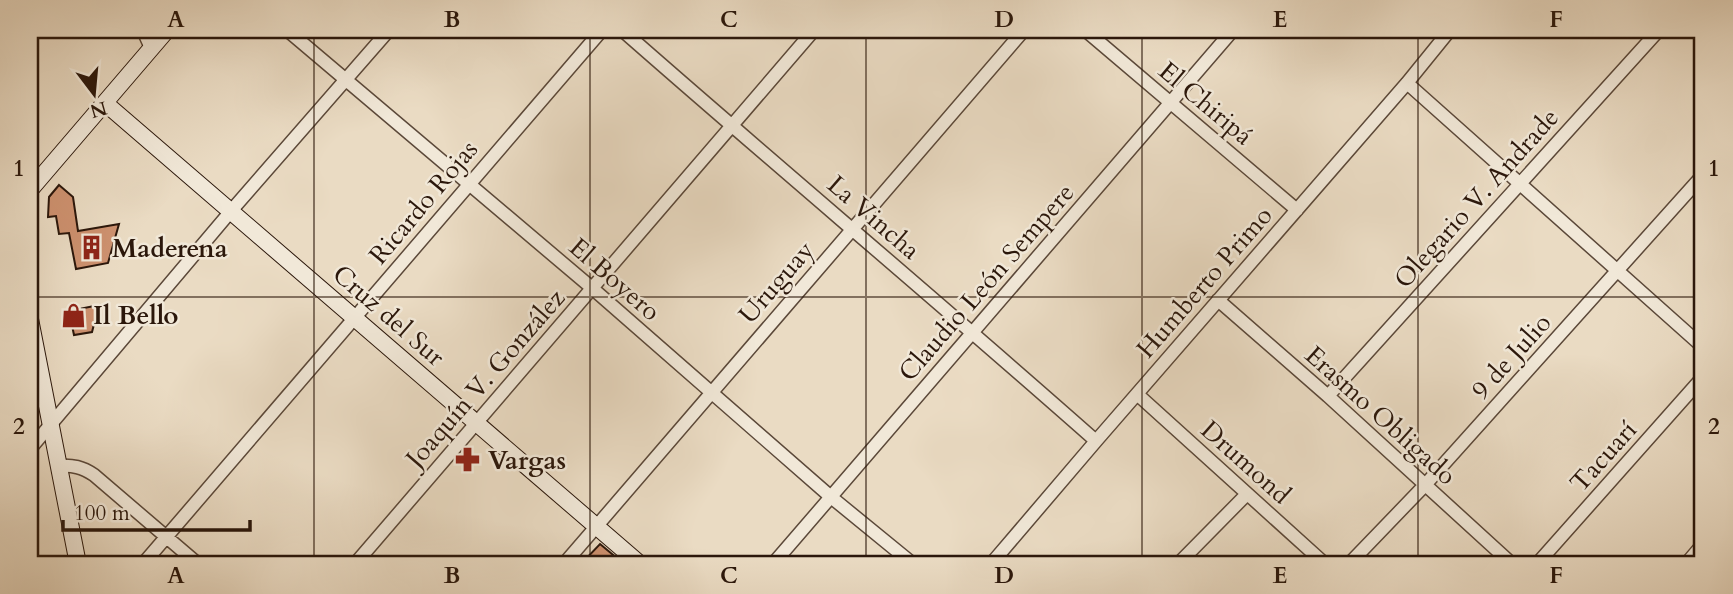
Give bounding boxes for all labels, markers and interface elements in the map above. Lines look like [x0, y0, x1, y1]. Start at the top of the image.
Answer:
text: A [167, 4, 185, 35]
text: B [444, 4, 460, 35]
text: C [720, 4, 738, 35]
text: D [994, 4, 1014, 35]
text: E [1273, 4, 1287, 35]
text: F [1549, 4, 1563, 35]
street label: El Chiripá [1151, 54, 1260, 153]
north arrow [60, 60, 130, 130]
text: N [86, 95, 110, 124]
street label: Olegario V. Andrade [1386, 101, 1567, 296]
street label: Ricardo Rojas [361, 133, 486, 272]
text: 1 [13, 153, 25, 184]
text: 1 [1708, 153, 1720, 184]
street label: La Vincha [820, 167, 928, 267]
street label: Claudio León Sempere [891, 176, 1082, 389]
street label: Humberto Primo [1129, 199, 1280, 366]
street label: El Boyero [562, 230, 668, 329]
place label: Maderena [112, 231, 228, 266]
street label: Uruguay [731, 233, 822, 331]
building icon: Maderena [78, 234, 106, 262]
street label: Cruz del Sur [325, 257, 453, 374]
street label: Joaquín V. González [395, 281, 573, 478]
place label: Il Bello [93, 298, 178, 333]
shop icon: Il Bello [59, 301, 87, 329]
street label: 9 de Julio [1464, 306, 1559, 407]
street label: Erasmo Obligado [1297, 338, 1464, 493]
text: 2 [13, 411, 25, 442]
text: 2 [1708, 411, 1720, 442]
street label: Drumond [1193, 413, 1298, 512]
street label: Tacuarí [1562, 413, 1645, 499]
place label: Vargas [488, 443, 566, 478]
pharmacy icon: Vargas [454, 446, 482, 474]
scale bar [63, 489, 250, 533]
text: 100 m [74, 499, 130, 528]
text: A [167, 560, 185, 591]
text: B [444, 560, 460, 591]
text: C [720, 560, 738, 591]
text: D [994, 560, 1014, 591]
text: E [1273, 560, 1287, 591]
text: F [1549, 560, 1563, 591]

